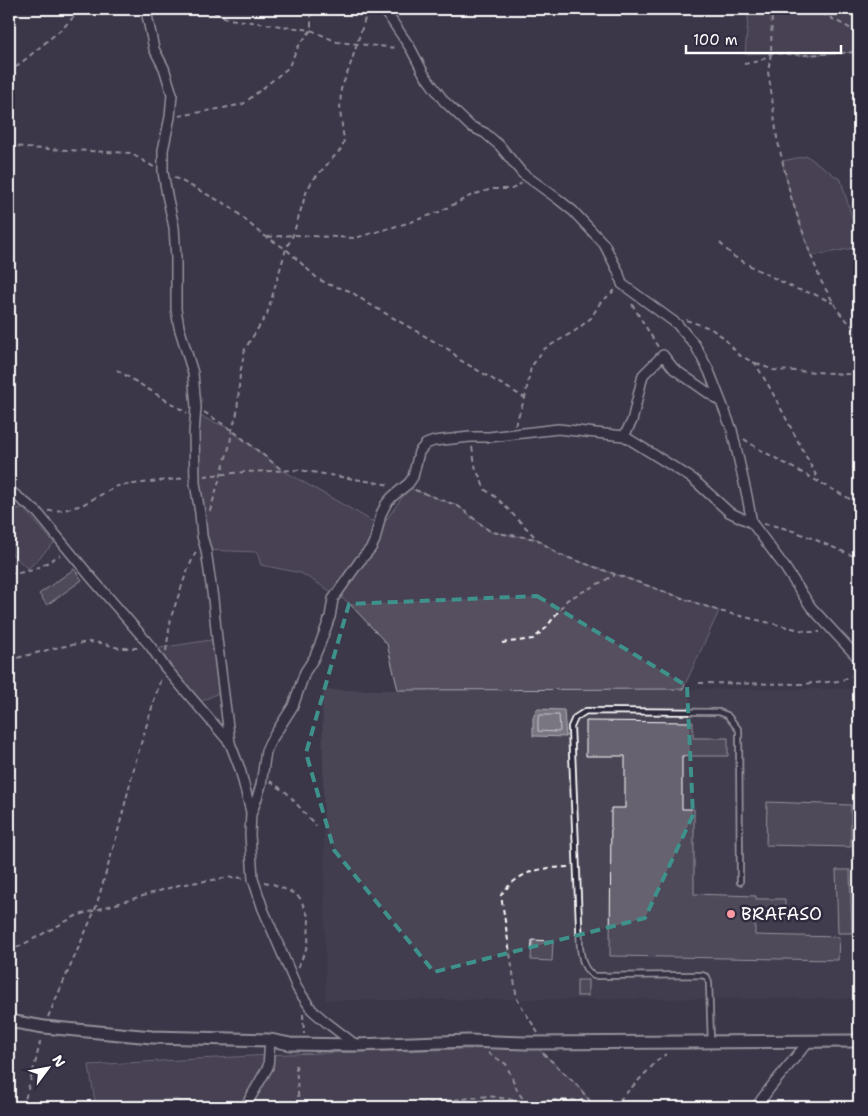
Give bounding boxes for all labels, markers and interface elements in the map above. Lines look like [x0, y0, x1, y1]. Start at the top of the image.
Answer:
scale bar [686, 22, 840, 54]
text: 100 m [693, 30, 738, 50]
place label: BRAFASO [741, 902, 822, 926]
marker: BRAFASO [725, 908, 737, 920]
north arrow [22, 1044, 72, 1094]
text: N [48, 1052, 70, 1071]

